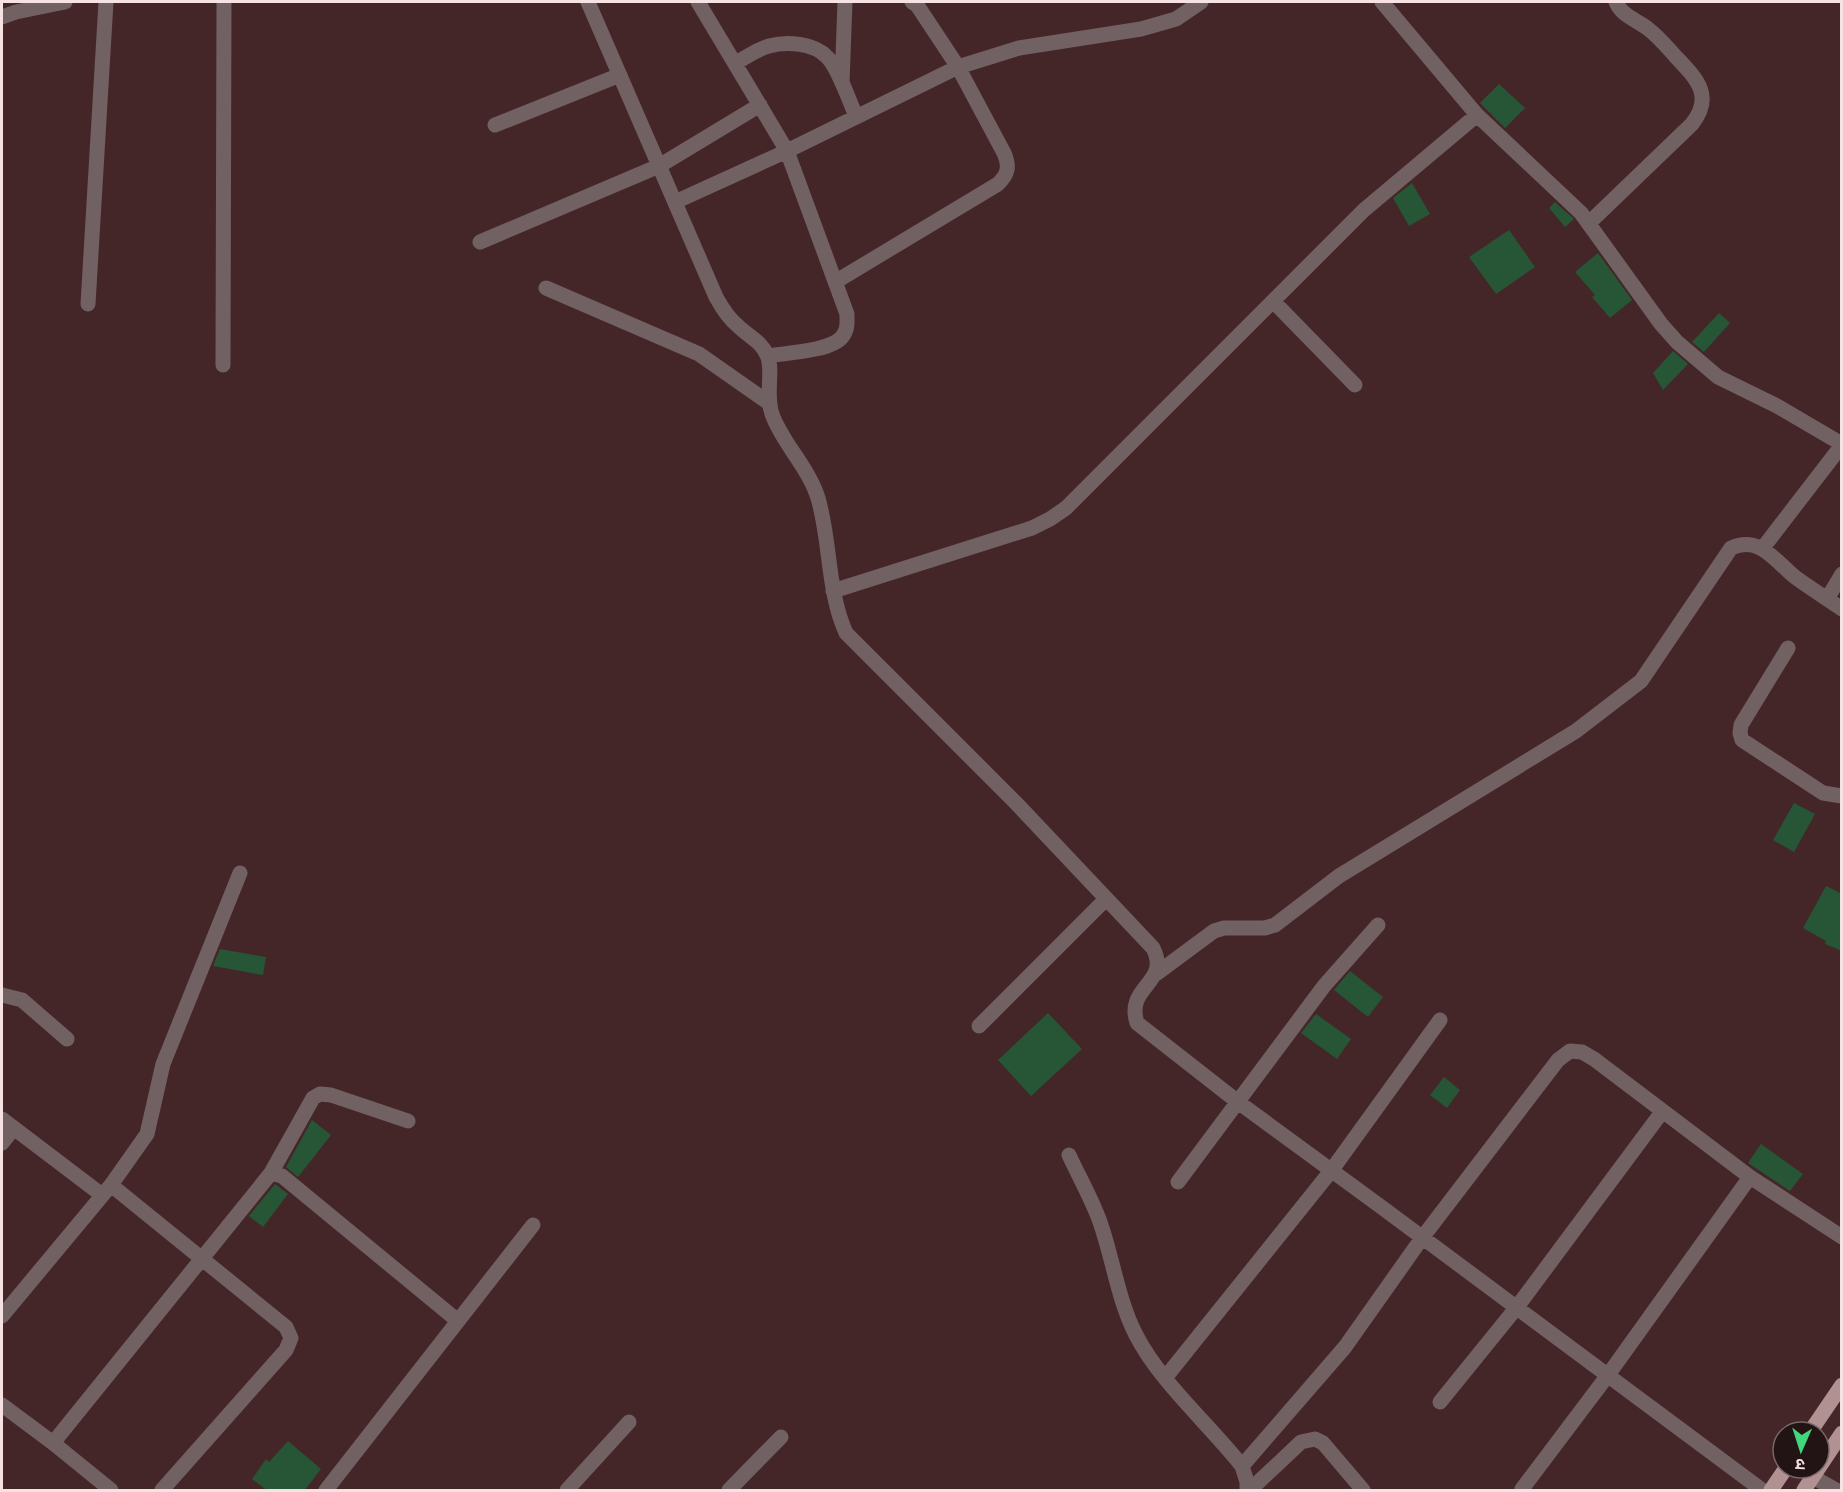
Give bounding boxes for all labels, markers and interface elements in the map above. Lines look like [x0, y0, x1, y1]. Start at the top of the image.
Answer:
north arrow [1771, 1420, 1831, 1480]
text: उ [1794, 1454, 1805, 1474]

